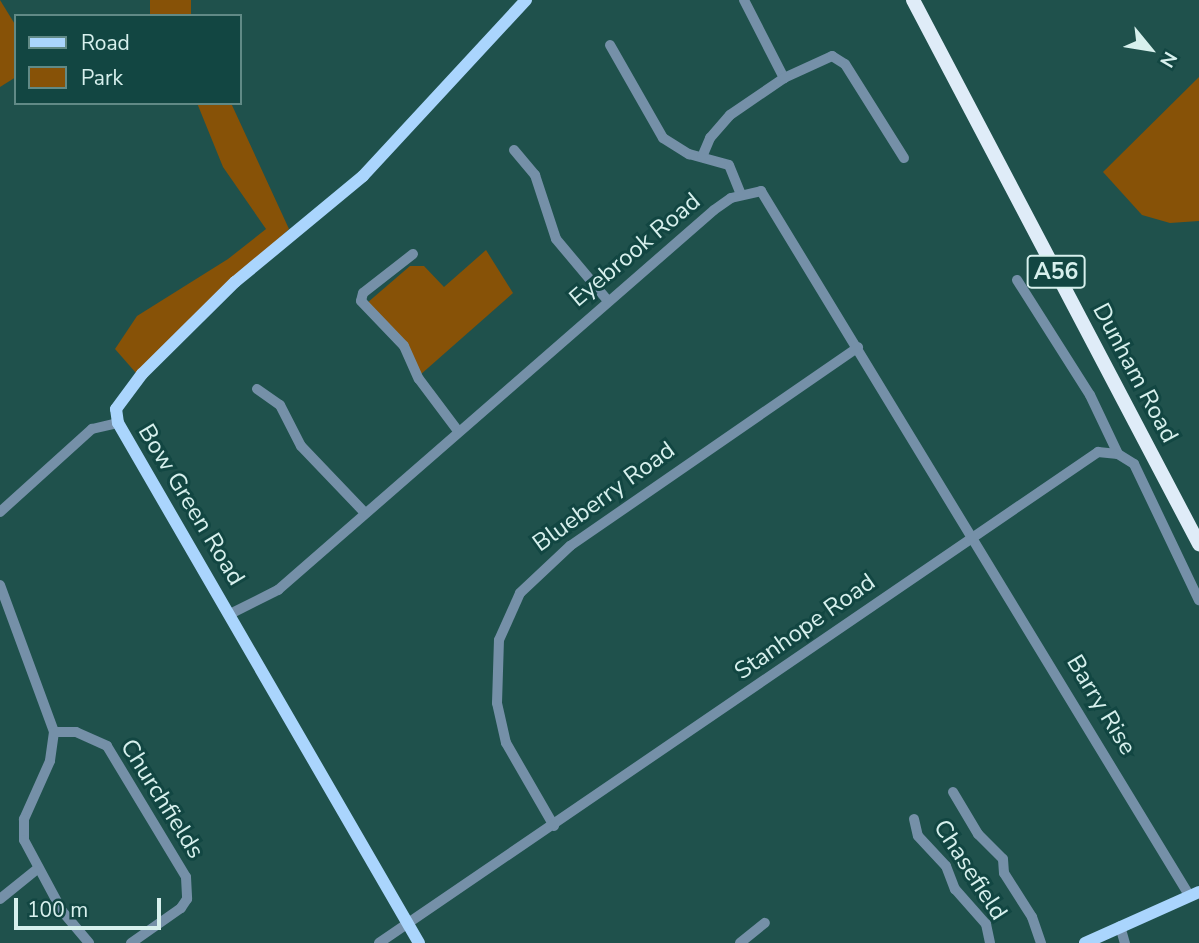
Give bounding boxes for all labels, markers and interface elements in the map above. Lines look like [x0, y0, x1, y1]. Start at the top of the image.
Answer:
legend [14, 14, 242, 105]
north arrow [1115, 14, 1185, 84]
text: Road [81, 29, 130, 57]
text: N [1153, 47, 1183, 72]
text: Park [81, 64, 123, 92]
street label: Eyebrook Road [564, 187, 706, 313]
road number: A56 [1026, 252, 1086, 292]
street label: Dunham Road [1086, 298, 1184, 448]
street label: Bow Green Road [132, 419, 250, 591]
street label: Blueberry Road [527, 436, 681, 558]
street label: Stanhope Road [729, 568, 881, 686]
street label: Barry Rise [1060, 650, 1142, 760]
street label: Churchfields [114, 734, 210, 864]
street label: Chasefield [927, 814, 1013, 926]
scale bar [18, 884, 164, 928]
text: 100 m [27, 896, 88, 924]

